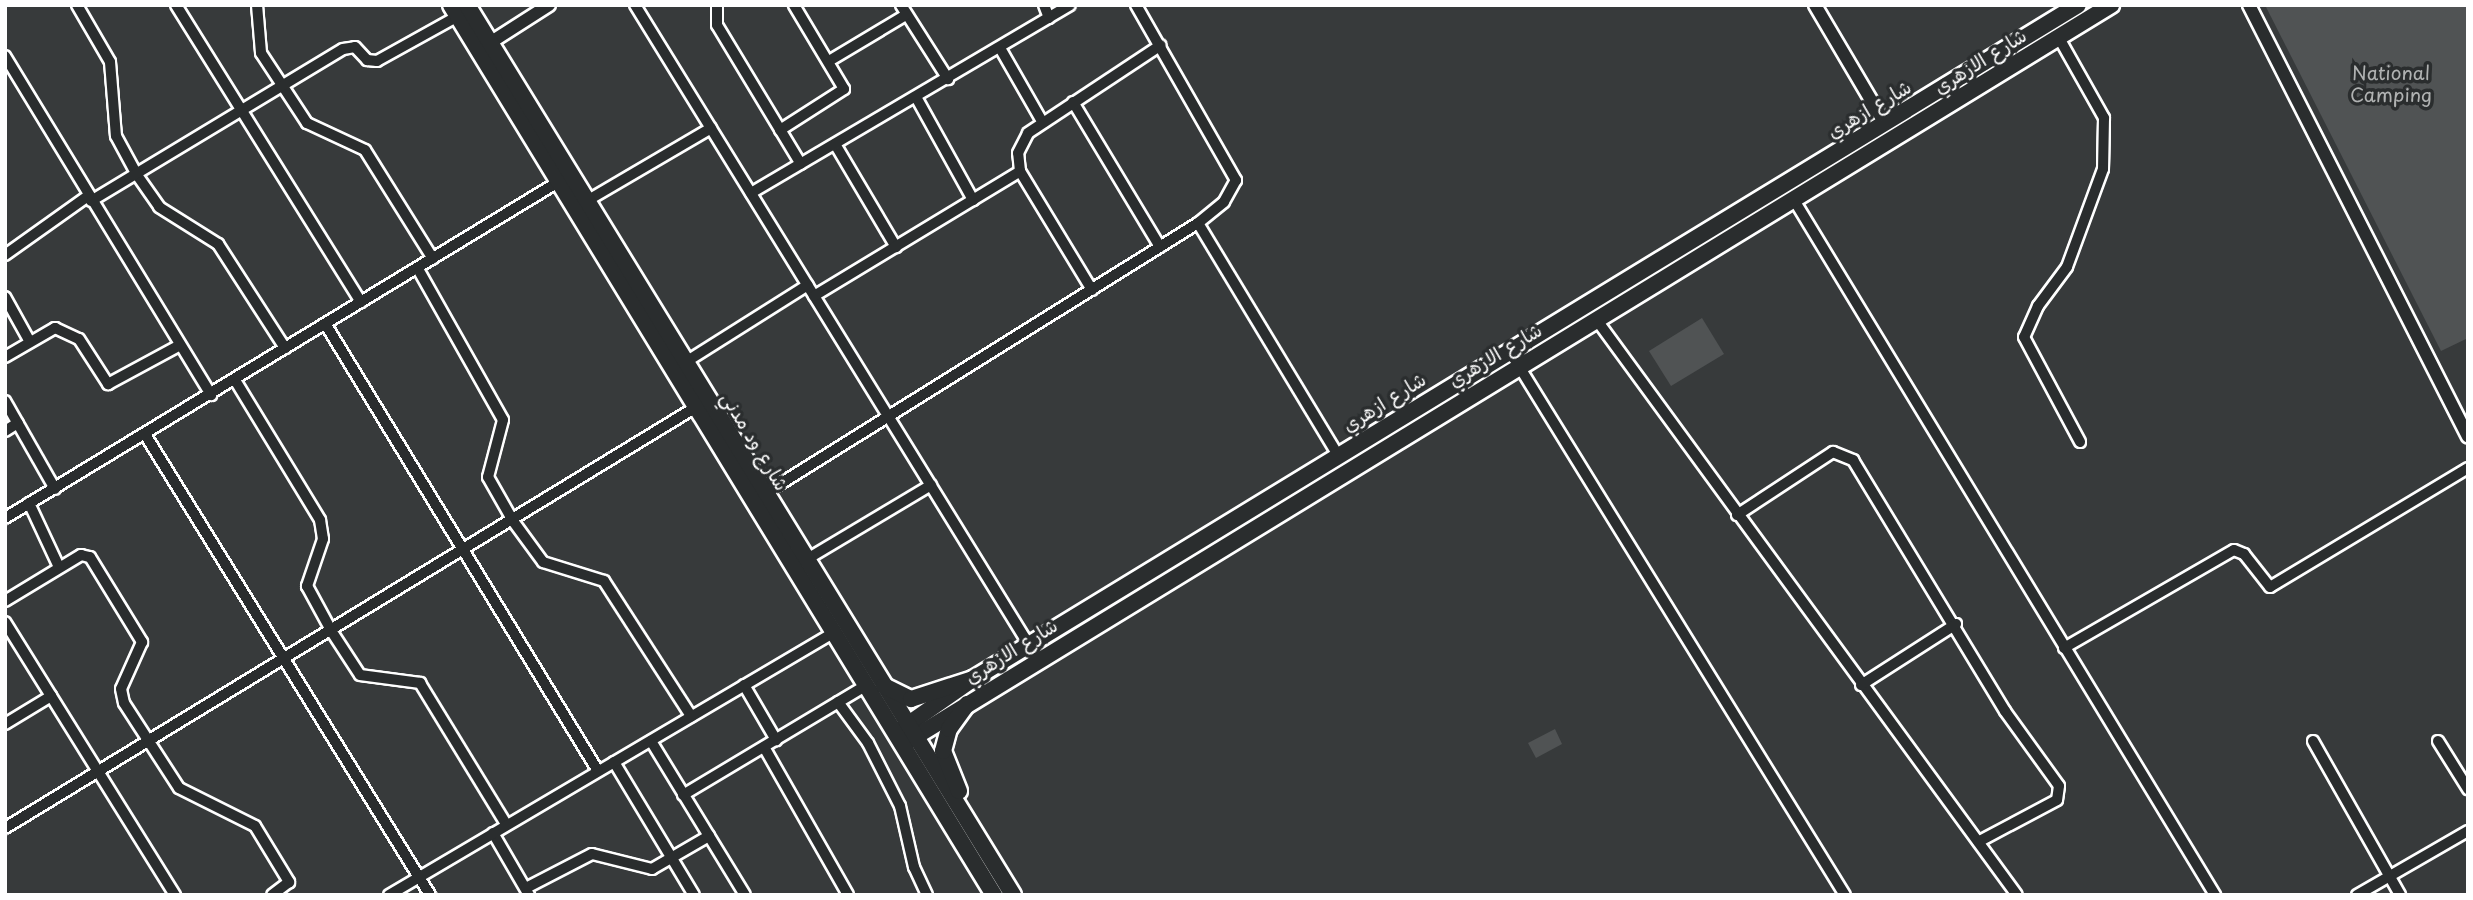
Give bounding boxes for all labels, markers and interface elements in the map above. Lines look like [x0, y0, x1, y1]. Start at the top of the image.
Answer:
street label: شارع الازهري [1930, 24, 2030, 98]
park label: National Camping [2350, 62, 2432, 106]
street label: شارع ازهري [1823, 75, 1915, 143]
street label: شارع الازهري [1444, 318, 1546, 392]
street label: شارع ازهري [1338, 368, 1430, 436]
street label: شارع ود مدني [717, 388, 793, 494]
street label: شارع الازهري [961, 614, 1061, 688]

